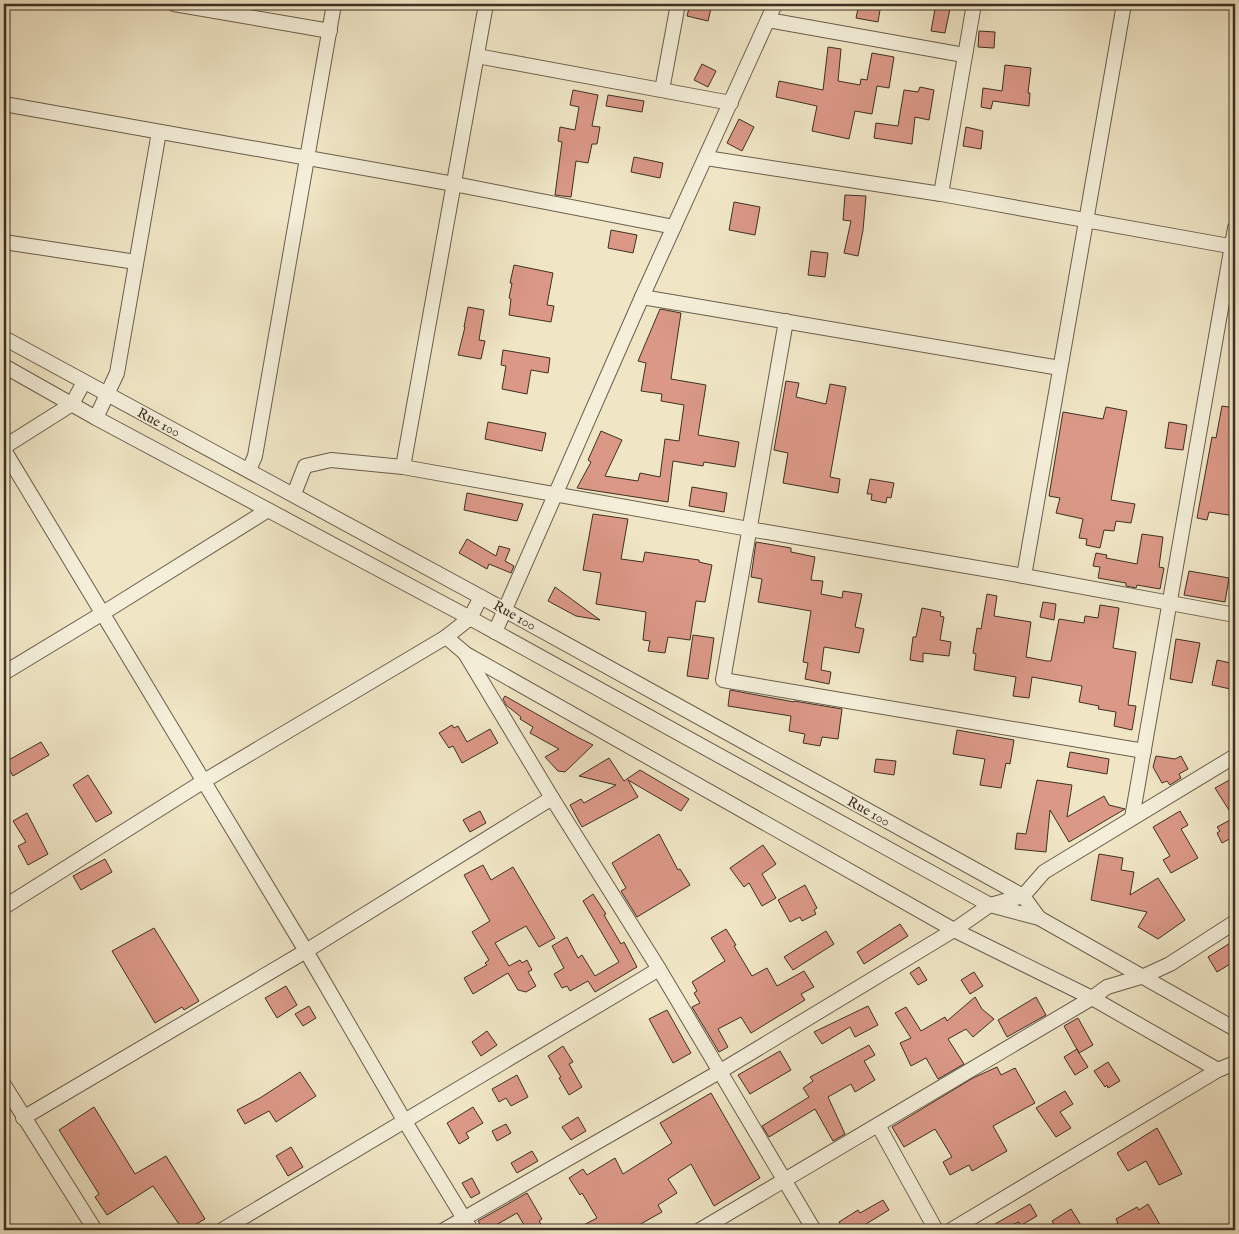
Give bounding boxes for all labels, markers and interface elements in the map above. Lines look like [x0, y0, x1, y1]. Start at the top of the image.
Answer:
street label: Rue 100 [134, 404, 183, 442]
street label: Rue 100 [490, 597, 539, 635]
street label: Rue 100 [844, 793, 893, 831]

